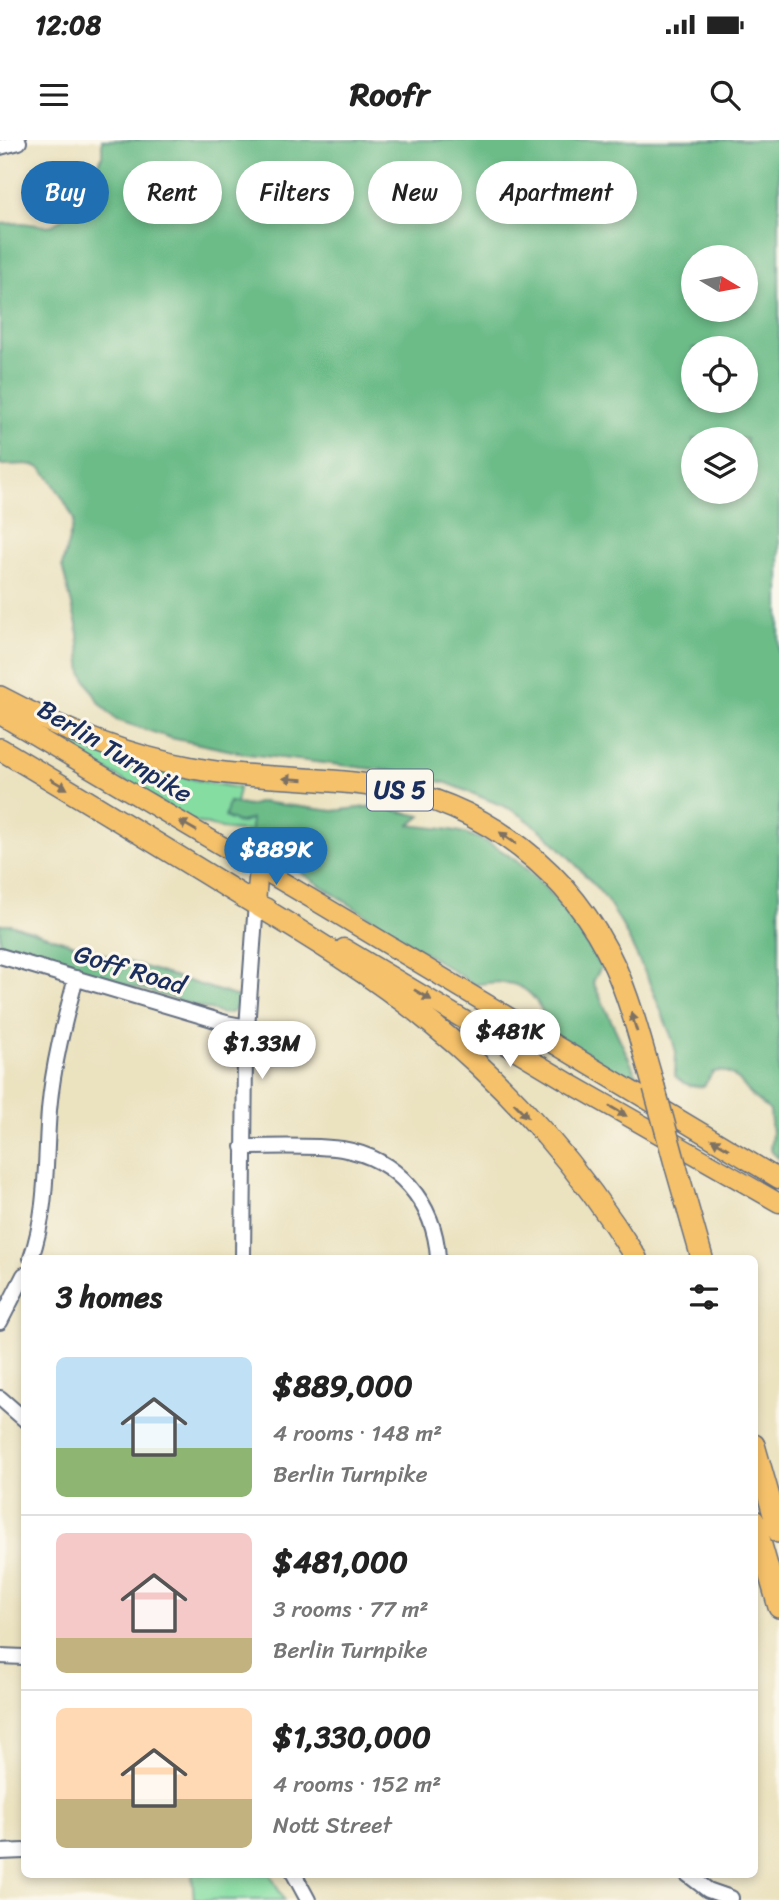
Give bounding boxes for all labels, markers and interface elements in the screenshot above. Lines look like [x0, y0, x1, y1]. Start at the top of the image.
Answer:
text: 12:08 [35, 2, 101, 48]
text: Roofr [350, 66, 429, 123]
icon: menu [35, 76, 73, 114]
icon: search [706, 76, 744, 114]
chip: Buy [21, 161, 109, 224]
chip: Rent [123, 161, 222, 224]
chip: Filters [236, 161, 354, 224]
chip: New [368, 161, 462, 224]
chip: Apartment [476, 161, 637, 224]
north arrow [681, 245, 758, 322]
map controls [681, 245, 758, 504]
button: locate [681, 336, 758, 413]
button: layers [681, 427, 758, 504]
street label: Berlin Turnpike [28, 686, 202, 816]
road number: US 5 [367, 770, 433, 810]
one-way arrow [281, 773, 303, 784]
one-way arrow [49, 778, 68, 790]
one-way arrow [179, 820, 198, 832]
pin: $889K [227, 828, 325, 887]
text: $889K [240, 829, 312, 870]
one-way arrow [499, 831, 517, 845]
street label: Goff Road [68, 930, 194, 1008]
one-way arrow [413, 988, 432, 1001]
pin: $481K [461, 1010, 559, 1069]
text: $481K [476, 1011, 544, 1052]
one-way arrow [629, 1011, 639, 1032]
pin: $1.33M [205, 1021, 319, 1081]
text: $1.33M [224, 1023, 300, 1064]
one-way arrow [513, 1101, 530, 1118]
one-way arrow [608, 1105, 628, 1117]
one-way arrow [711, 1138, 730, 1150]
text: 3 homes [56, 1270, 162, 1324]
icon: filters [685, 1278, 723, 1316]
text: $889,000 [273, 1359, 413, 1413]
icon: home [112, 1385, 196, 1469]
text: 4 rooms · 148 m² [273, 1413, 442, 1454]
text: Berlin Turnpike [273, 1454, 428, 1495]
text: $481,000 [273, 1535, 408, 1589]
icon: home [112, 1561, 196, 1645]
text: 3 rooms · 77 m² [273, 1589, 429, 1630]
text: Berlin Turnpike [273, 1630, 428, 1671]
text: $1,330,000 [273, 1710, 431, 1764]
icon: home [112, 1736, 196, 1820]
text: 4 rooms · 152 m² [273, 1764, 441, 1805]
text: Nott Street [273, 1805, 392, 1846]

